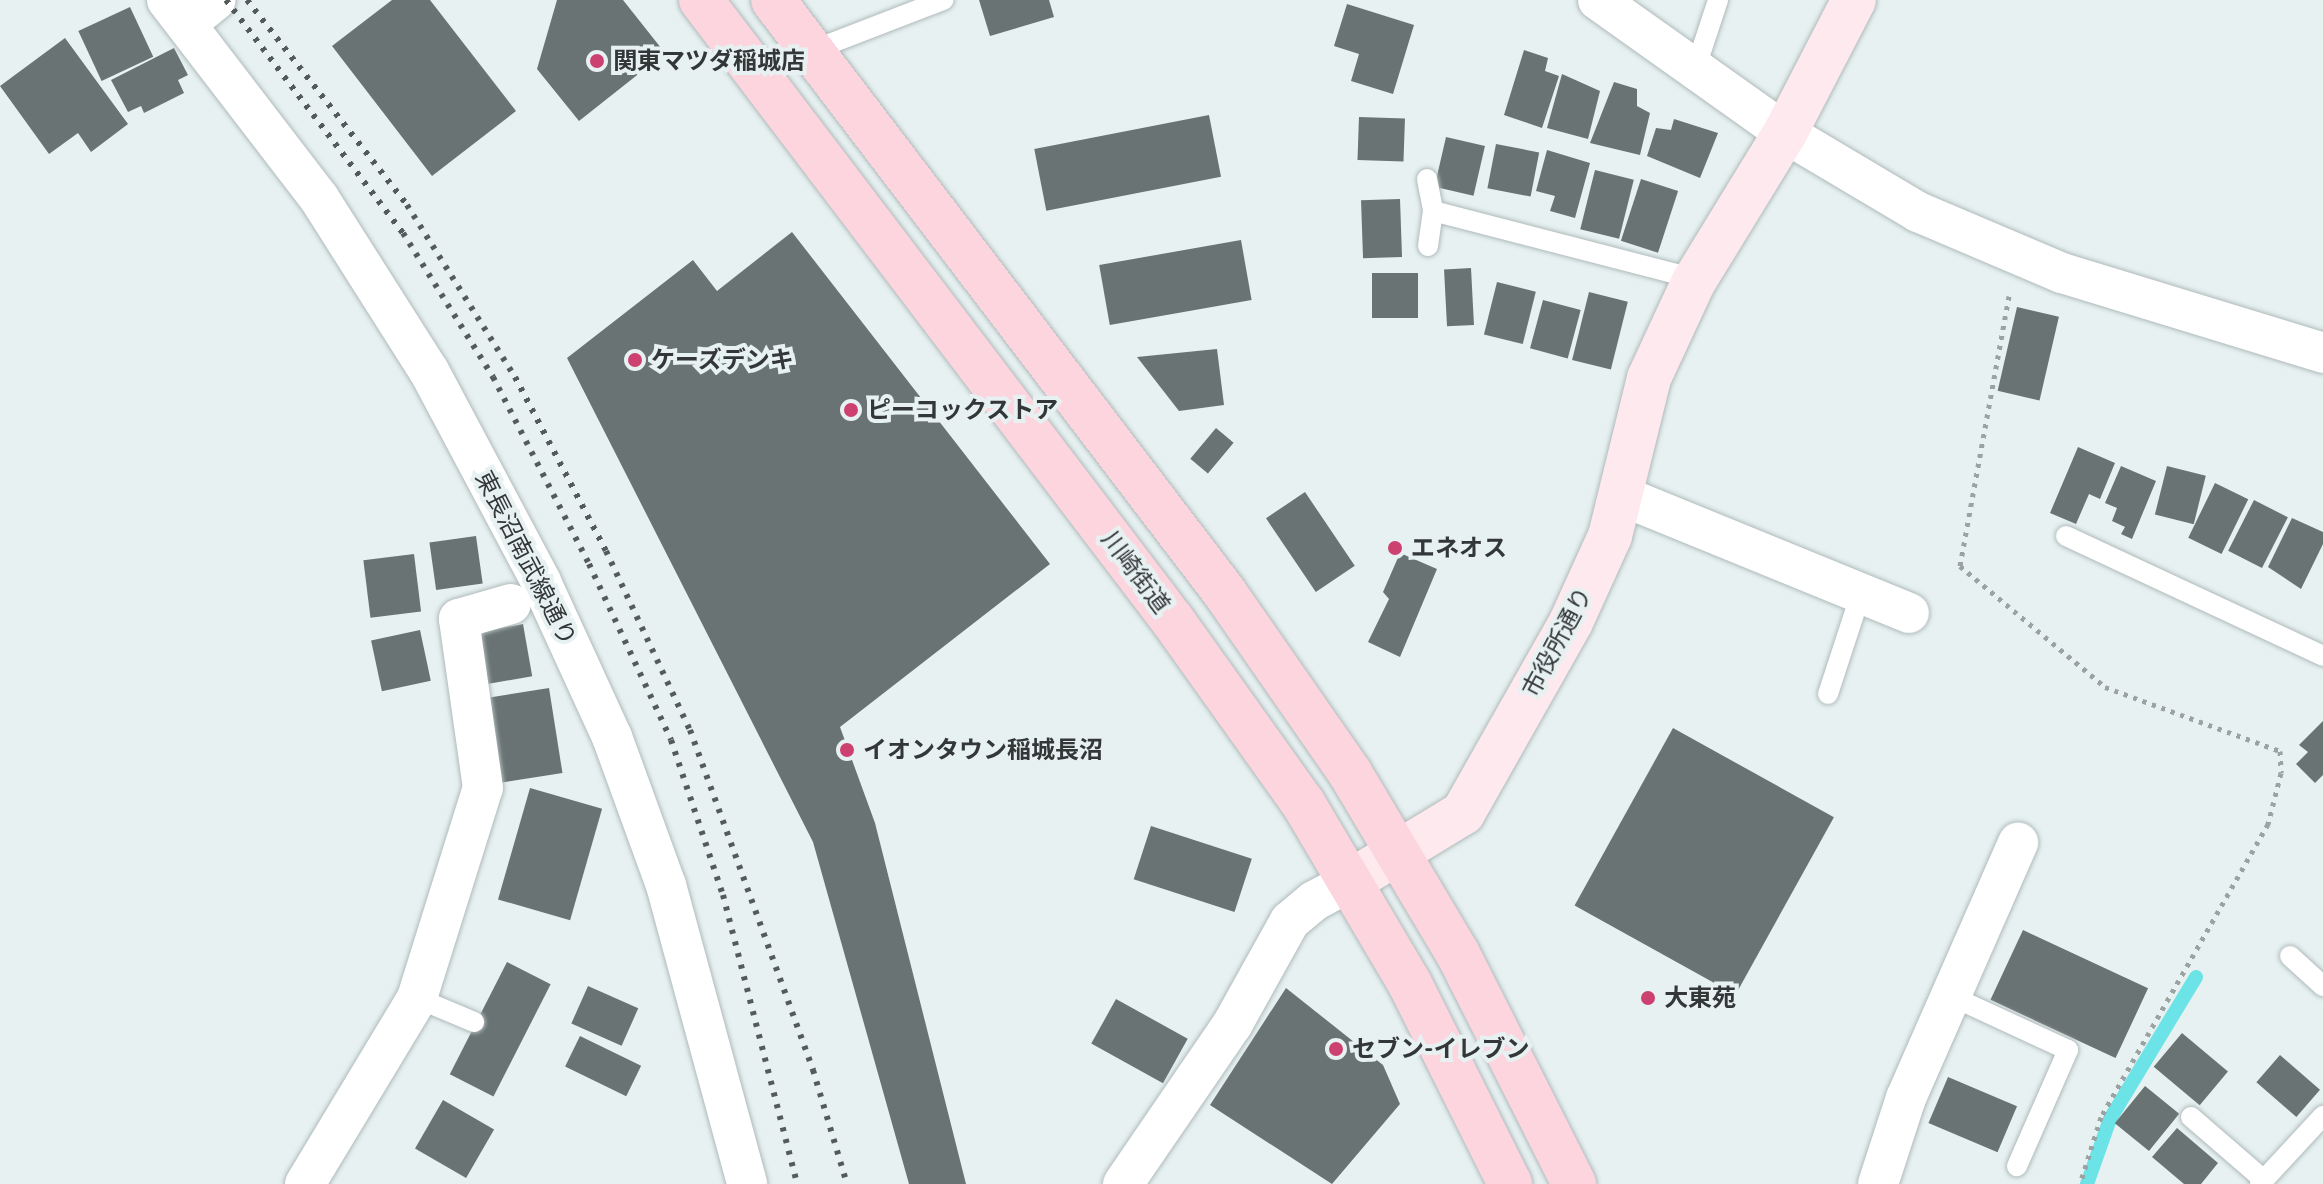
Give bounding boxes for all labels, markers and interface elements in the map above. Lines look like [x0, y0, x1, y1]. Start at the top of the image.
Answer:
place label: 関東マツダ稲城店 [613, 47, 805, 75]
marker: 関東マツダ稲城店 [588, 52, 606, 70]
place label: ケーズデンキ [651, 346, 795, 374]
marker: ケーズデンキ [626, 351, 644, 369]
place label: ピーコックストア [867, 396, 1059, 424]
marker: ピーコックストア [842, 401, 860, 419]
street label: 東長沼南武線通り [470, 466, 582, 650]
street label: 川崎街道 [1096, 525, 1176, 619]
place label: エネオス [1411, 534, 1507, 562]
marker: エネオス [1386, 539, 1404, 557]
street label: 市役所通り [1516, 582, 1598, 702]
place label: イオンタウン稲城長沼 [863, 736, 1103, 764]
marker: イオンタウン稲城長沼 [838, 741, 856, 759]
place label: 大東苑 [1664, 984, 1736, 1012]
marker: 大東苑 [1639, 989, 1657, 1007]
place label: セブン-イレブン [1352, 1035, 1530, 1063]
marker: セブン-イレブン [1327, 1040, 1345, 1058]

